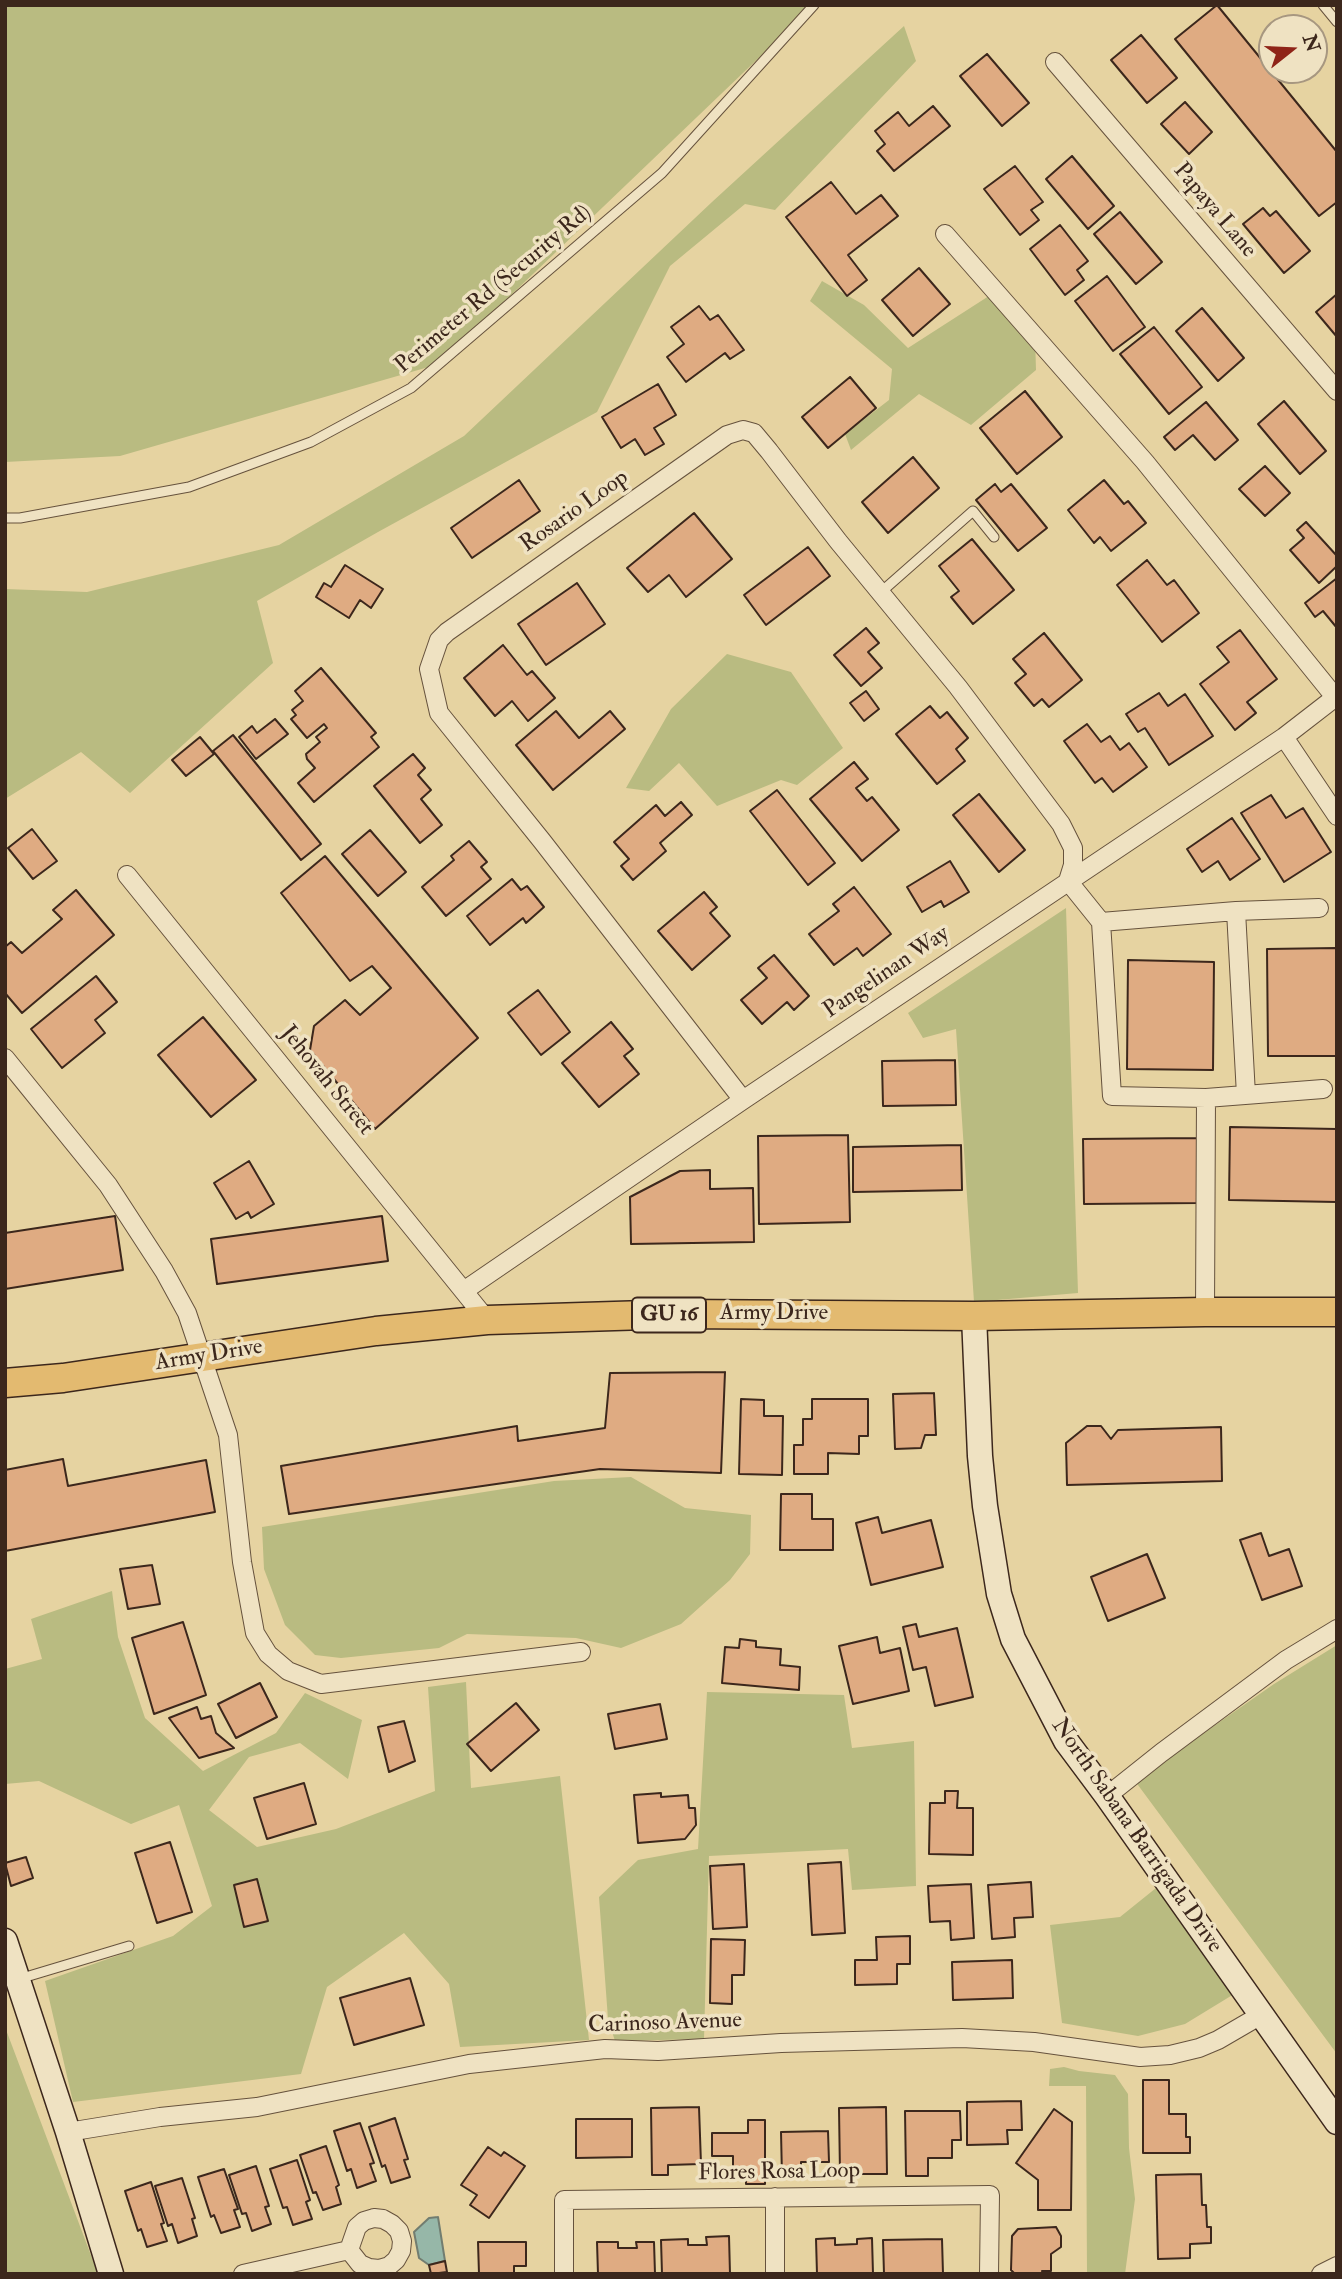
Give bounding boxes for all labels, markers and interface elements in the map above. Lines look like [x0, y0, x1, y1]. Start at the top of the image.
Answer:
north arrow [1258, 14, 1328, 84]
text: N [1297, 31, 1325, 55]
street label: Papaya Lane [1166, 158, 1262, 264]
street label: Perimeter Rd (Security Rd) [390, 200, 598, 380]
street label: Rosario Loop [516, 465, 634, 559]
street label: Pangelinan Way [819, 921, 955, 1025]
street label: Jehovah Street [273, 1021, 379, 1141]
road number: GU 16 [632, 1298, 706, 1332]
street label: Army Drive [720, 1300, 828, 1328]
street label: Army Drive [153, 1334, 265, 1378]
street label: North Sabana Barrigada Drive [1044, 1713, 1228, 1959]
street label: Carinoso Avenue [587, 2008, 743, 2040]
street label: Flores Rosa Loop [698, 2158, 860, 2188]

